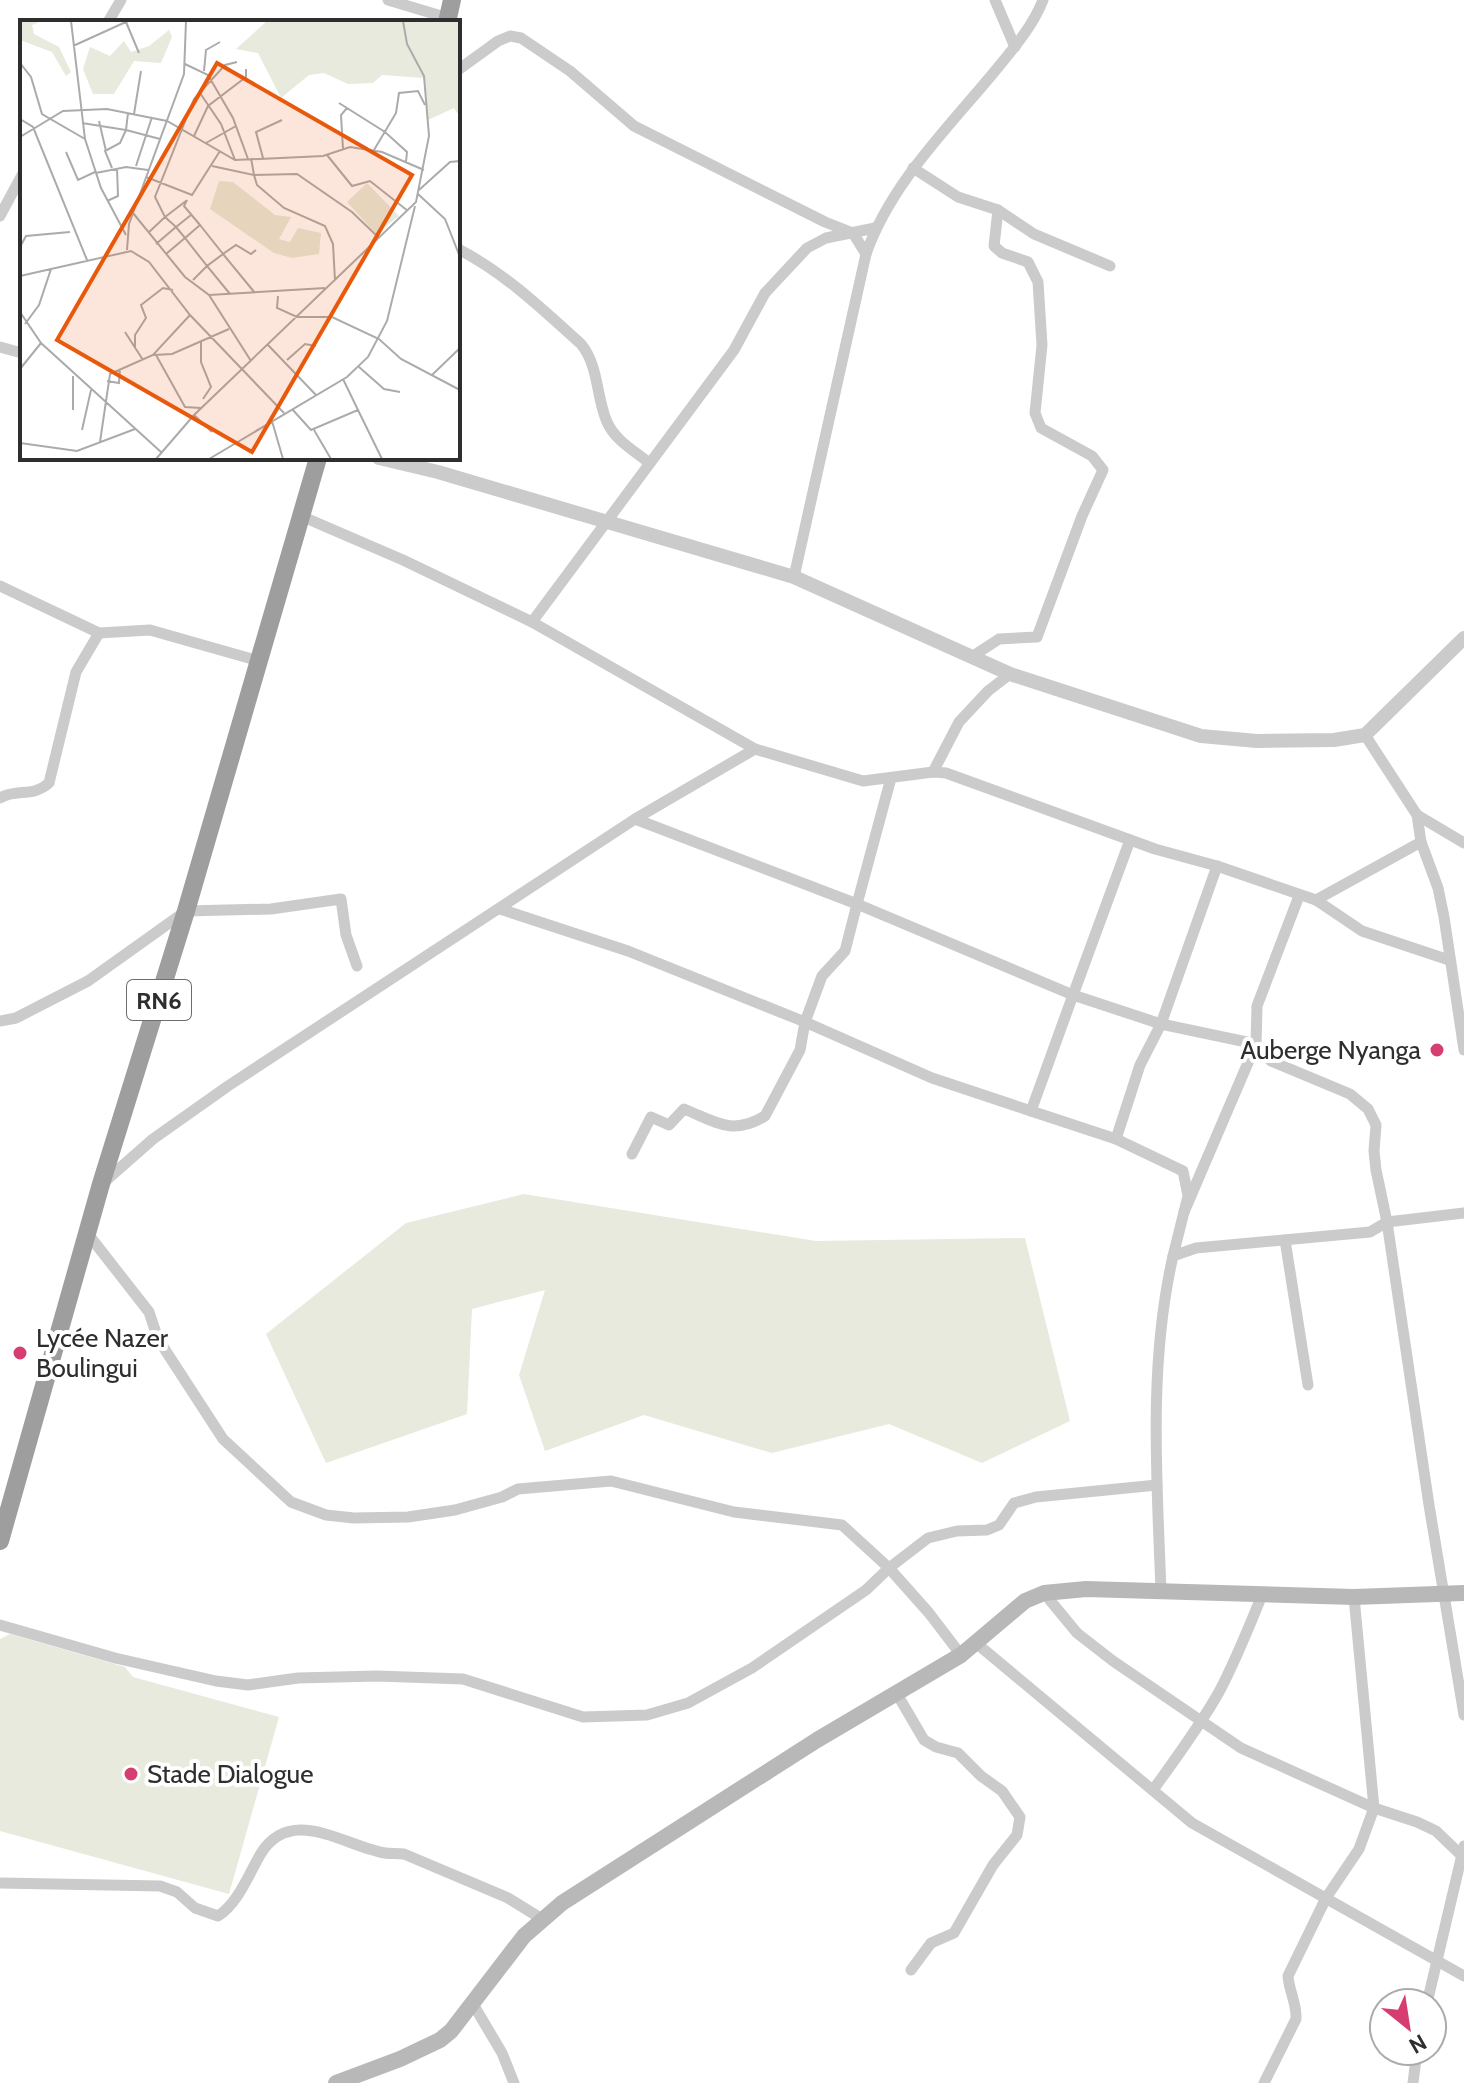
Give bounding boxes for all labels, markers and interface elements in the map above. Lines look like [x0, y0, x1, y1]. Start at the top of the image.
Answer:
inset map [20, 20, 460, 460]
road number: RN6 [127, 980, 191, 1020]
place label: Auberge Nyanga [1240, 1034, 1422, 1066]
marker: Auberge Nyanga [1428, 1041, 1446, 1059]
place label: Lycée Nazer Boulingui [36, 1322, 169, 1384]
marker: Lycée Nazer Boulingui [11, 1344, 29, 1362]
place label: Stade Dialogue [147, 1758, 314, 1790]
marker: Stade Dialogue [122, 1765, 140, 1783]
north arrow [1368, 1987, 1448, 2067]
text: N [1404, 2028, 1431, 2059]

